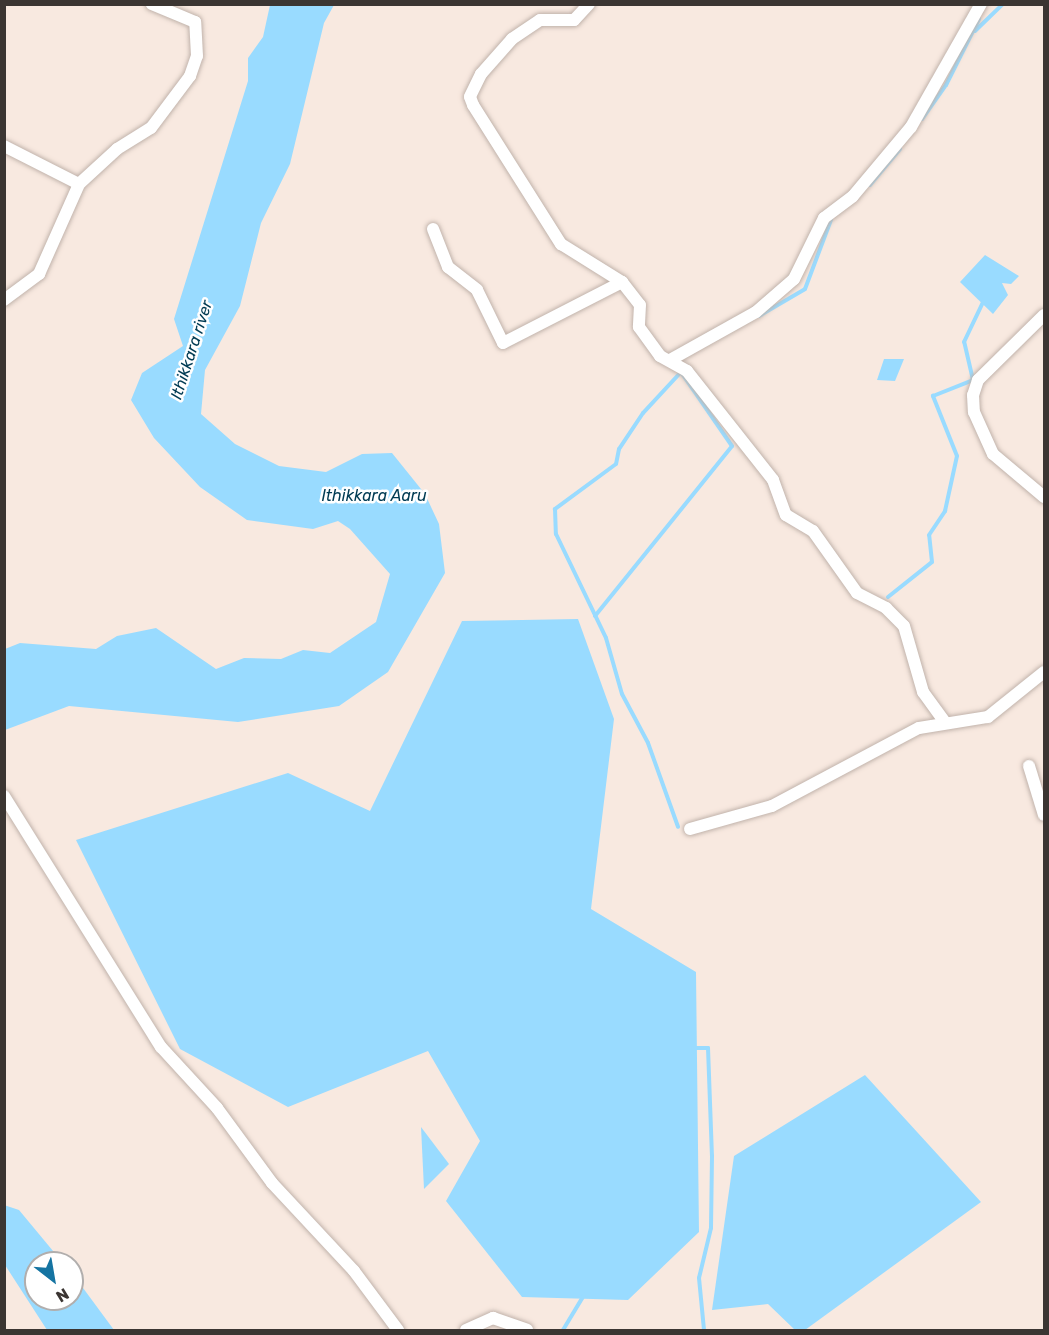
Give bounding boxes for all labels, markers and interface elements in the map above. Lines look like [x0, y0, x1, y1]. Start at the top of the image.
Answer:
water label: Ithikkara river [167, 298, 217, 402]
water label: Ithikkara Aaru [321, 486, 427, 506]
north arrow [24, 1251, 84, 1311]
text: N [53, 1284, 72, 1306]

